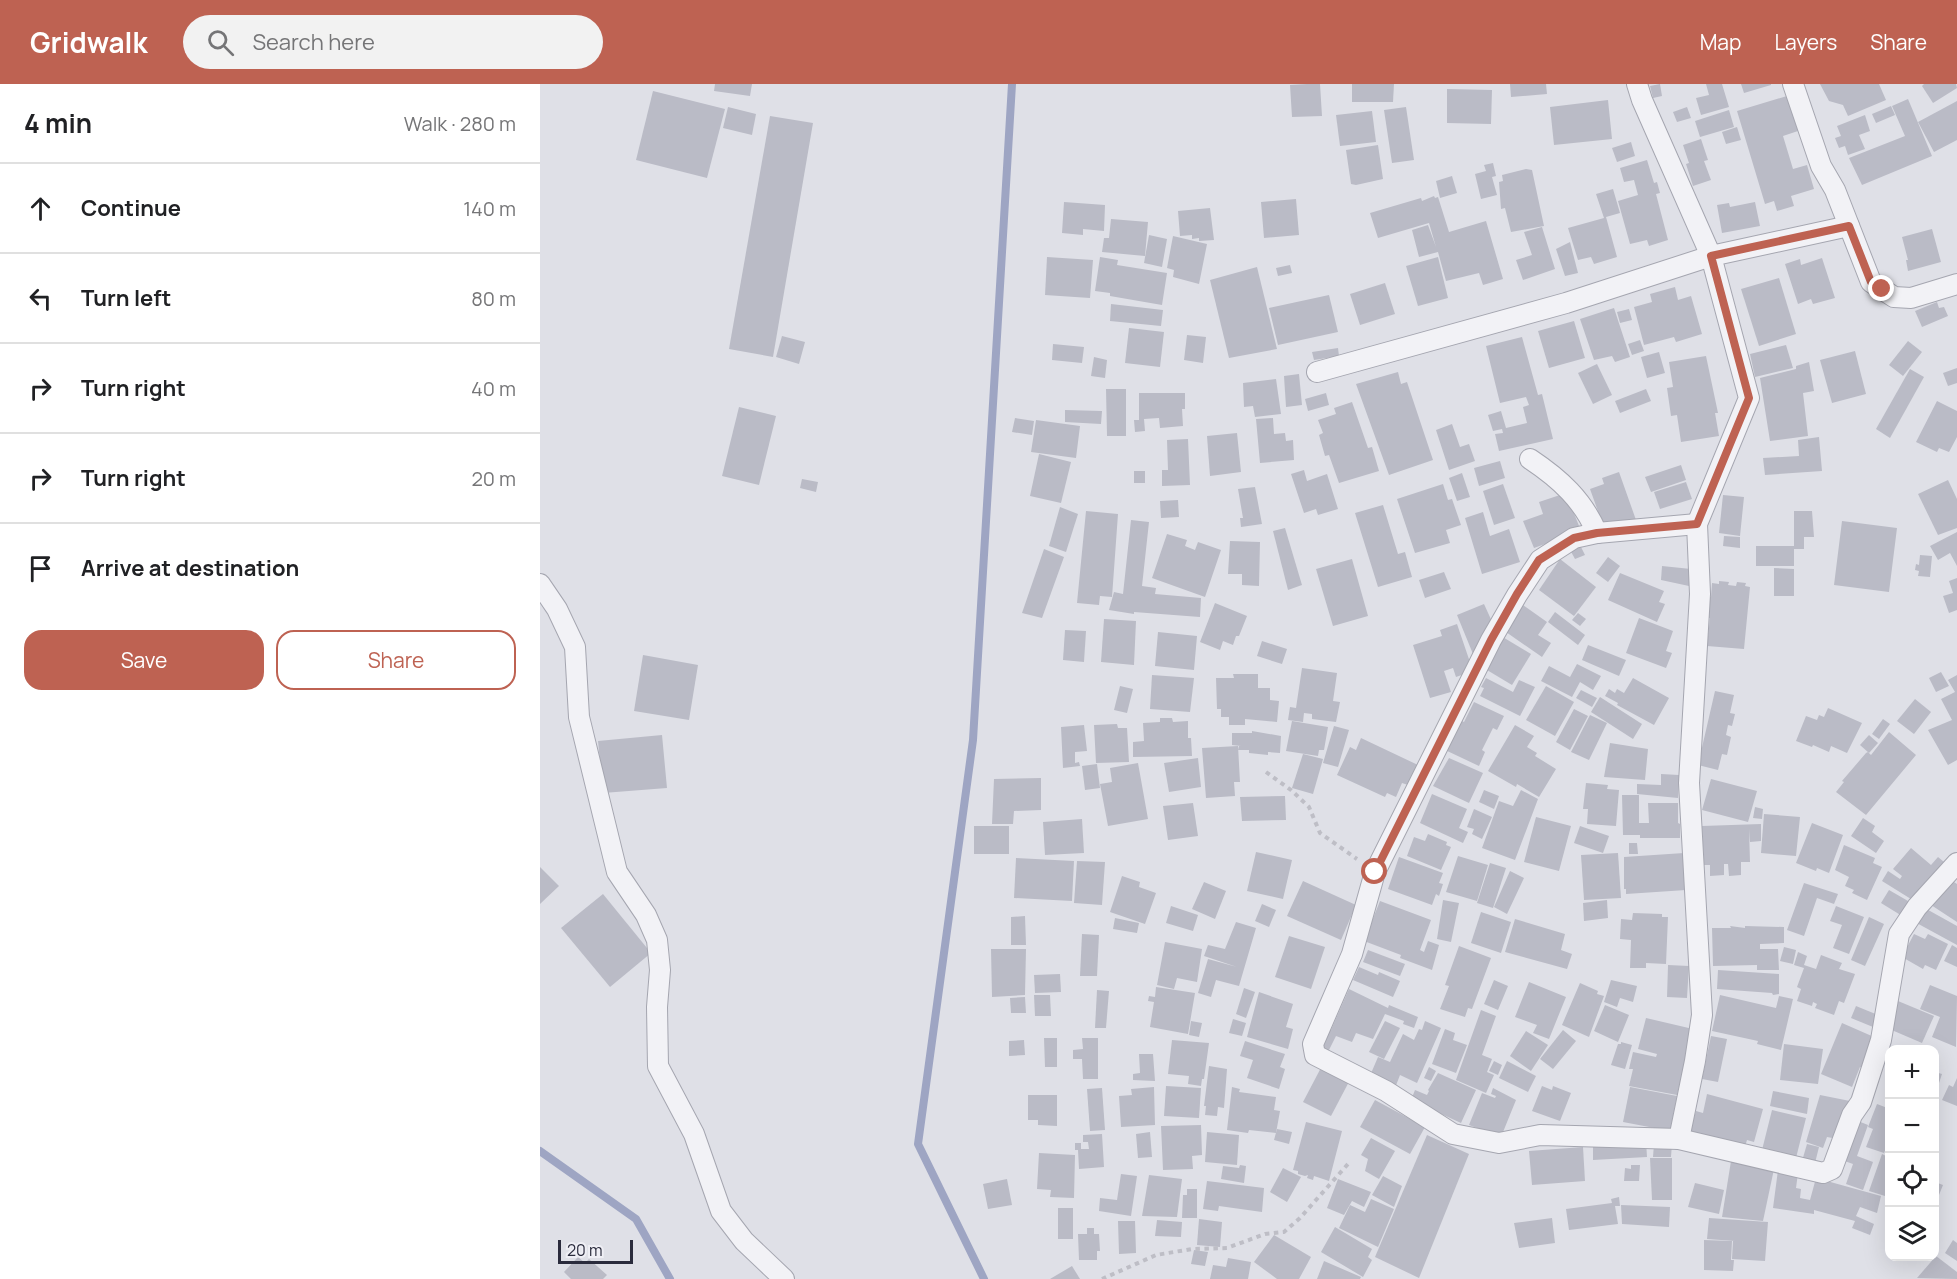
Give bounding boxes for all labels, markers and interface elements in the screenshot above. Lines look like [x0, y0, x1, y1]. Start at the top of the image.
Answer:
search box [183, 15, 603, 69]
text: Gridwalk [30, 23, 147, 61]
icon: search [204, 26, 237, 59]
text: Search here [252, 27, 375, 57]
text: Map [1700, 28, 1741, 56]
text: Layers [1774, 28, 1837, 56]
text: Share [1870, 28, 1927, 56]
text: 4 min [24, 105, 92, 141]
text: Walk · 280 m [404, 110, 516, 137]
icon: ahead [24, 192, 57, 225]
text: Continue [81, 193, 181, 223]
text: 140 m [463, 195, 516, 222]
route end [1868, 275, 1894, 301]
icon: left [24, 282, 57, 315]
text: Turn left [81, 283, 171, 313]
text: 80 m [471, 285, 516, 312]
icon: right [24, 372, 57, 405]
text: Turn right [81, 373, 186, 403]
text: 40 m [471, 375, 516, 402]
icon: right [24, 462, 57, 495]
text: Turn right [81, 463, 186, 493]
text: 20 m [471, 465, 516, 492]
icon: arrive [24, 552, 57, 585]
text: Arrive at destination [81, 553, 299, 583]
button: Save [24, 630, 264, 690]
button: Share [276, 630, 516, 690]
route start [1361, 858, 1387, 884]
map controls [1885, 1045, 1939, 1261]
button: + [1885, 1045, 1939, 1099]
button: − [1885, 1099, 1939, 1153]
button: locate [1885, 1153, 1939, 1207]
button: layers [1885, 1207, 1939, 1261]
scale bar [558, 1237, 633, 1264]
text: 20 m [567, 1239, 603, 1261]

